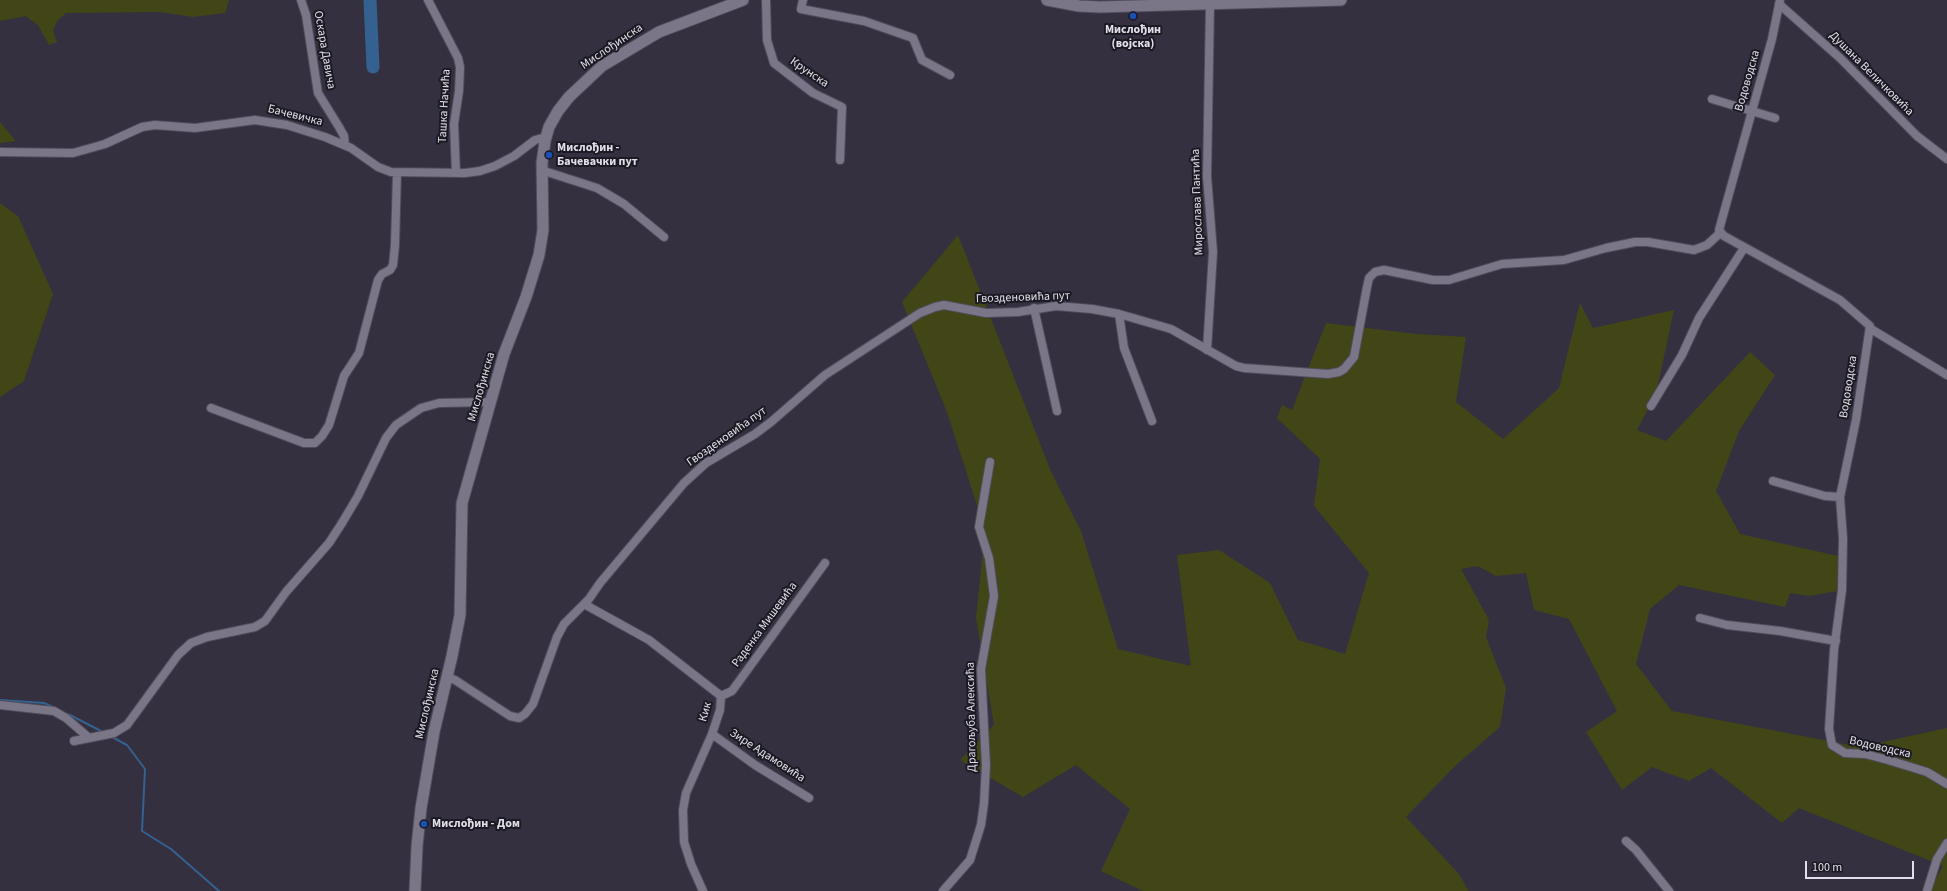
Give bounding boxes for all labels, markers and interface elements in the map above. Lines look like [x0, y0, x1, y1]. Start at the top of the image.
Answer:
street label: Оскара Давича [310, 10, 338, 90]
marker: Мислођин (војска) [1128, 11, 1138, 21]
street label: Мислођинска [578, 21, 646, 73]
place label: Мислођин (војска) [1105, 23, 1161, 51]
street label: Душана Величковића [1826, 29, 1916, 119]
street label: Водоводска [1732, 49, 1764, 113]
street label: Крунска [787, 55, 831, 91]
street label: Ташка Начића [436, 69, 454, 143]
street label: Бачевичка [266, 102, 324, 130]
place label: Мислођин - Бачевачки пут [557, 141, 638, 169]
street label: Мирослава Пантића [1189, 148, 1207, 256]
marker: Мислођин - Бачевачки пут [544, 150, 554, 160]
street label: Гвозденовића пут [976, 289, 1070, 307]
street label: Мислођинска [465, 351, 499, 423]
street label: Водоводска [1837, 355, 1861, 419]
street label: Гвозденовића пут [684, 404, 770, 470]
street label: Раденка Мишевића [729, 580, 801, 670]
street label: Драгољуба Алексића [964, 662, 980, 772]
street label: Мислођинска [413, 668, 443, 740]
street label: Кик [696, 701, 716, 723]
street label: Зире Адамовића [727, 726, 807, 786]
street label: Водоводска [1848, 734, 1912, 762]
place label: Мислођин - Дом [432, 817, 520, 831]
marker: Мислођин - Дом [419, 819, 429, 829]
scale bar [1807, 853, 1916, 879]
text: 100 m [1812, 859, 1842, 876]

